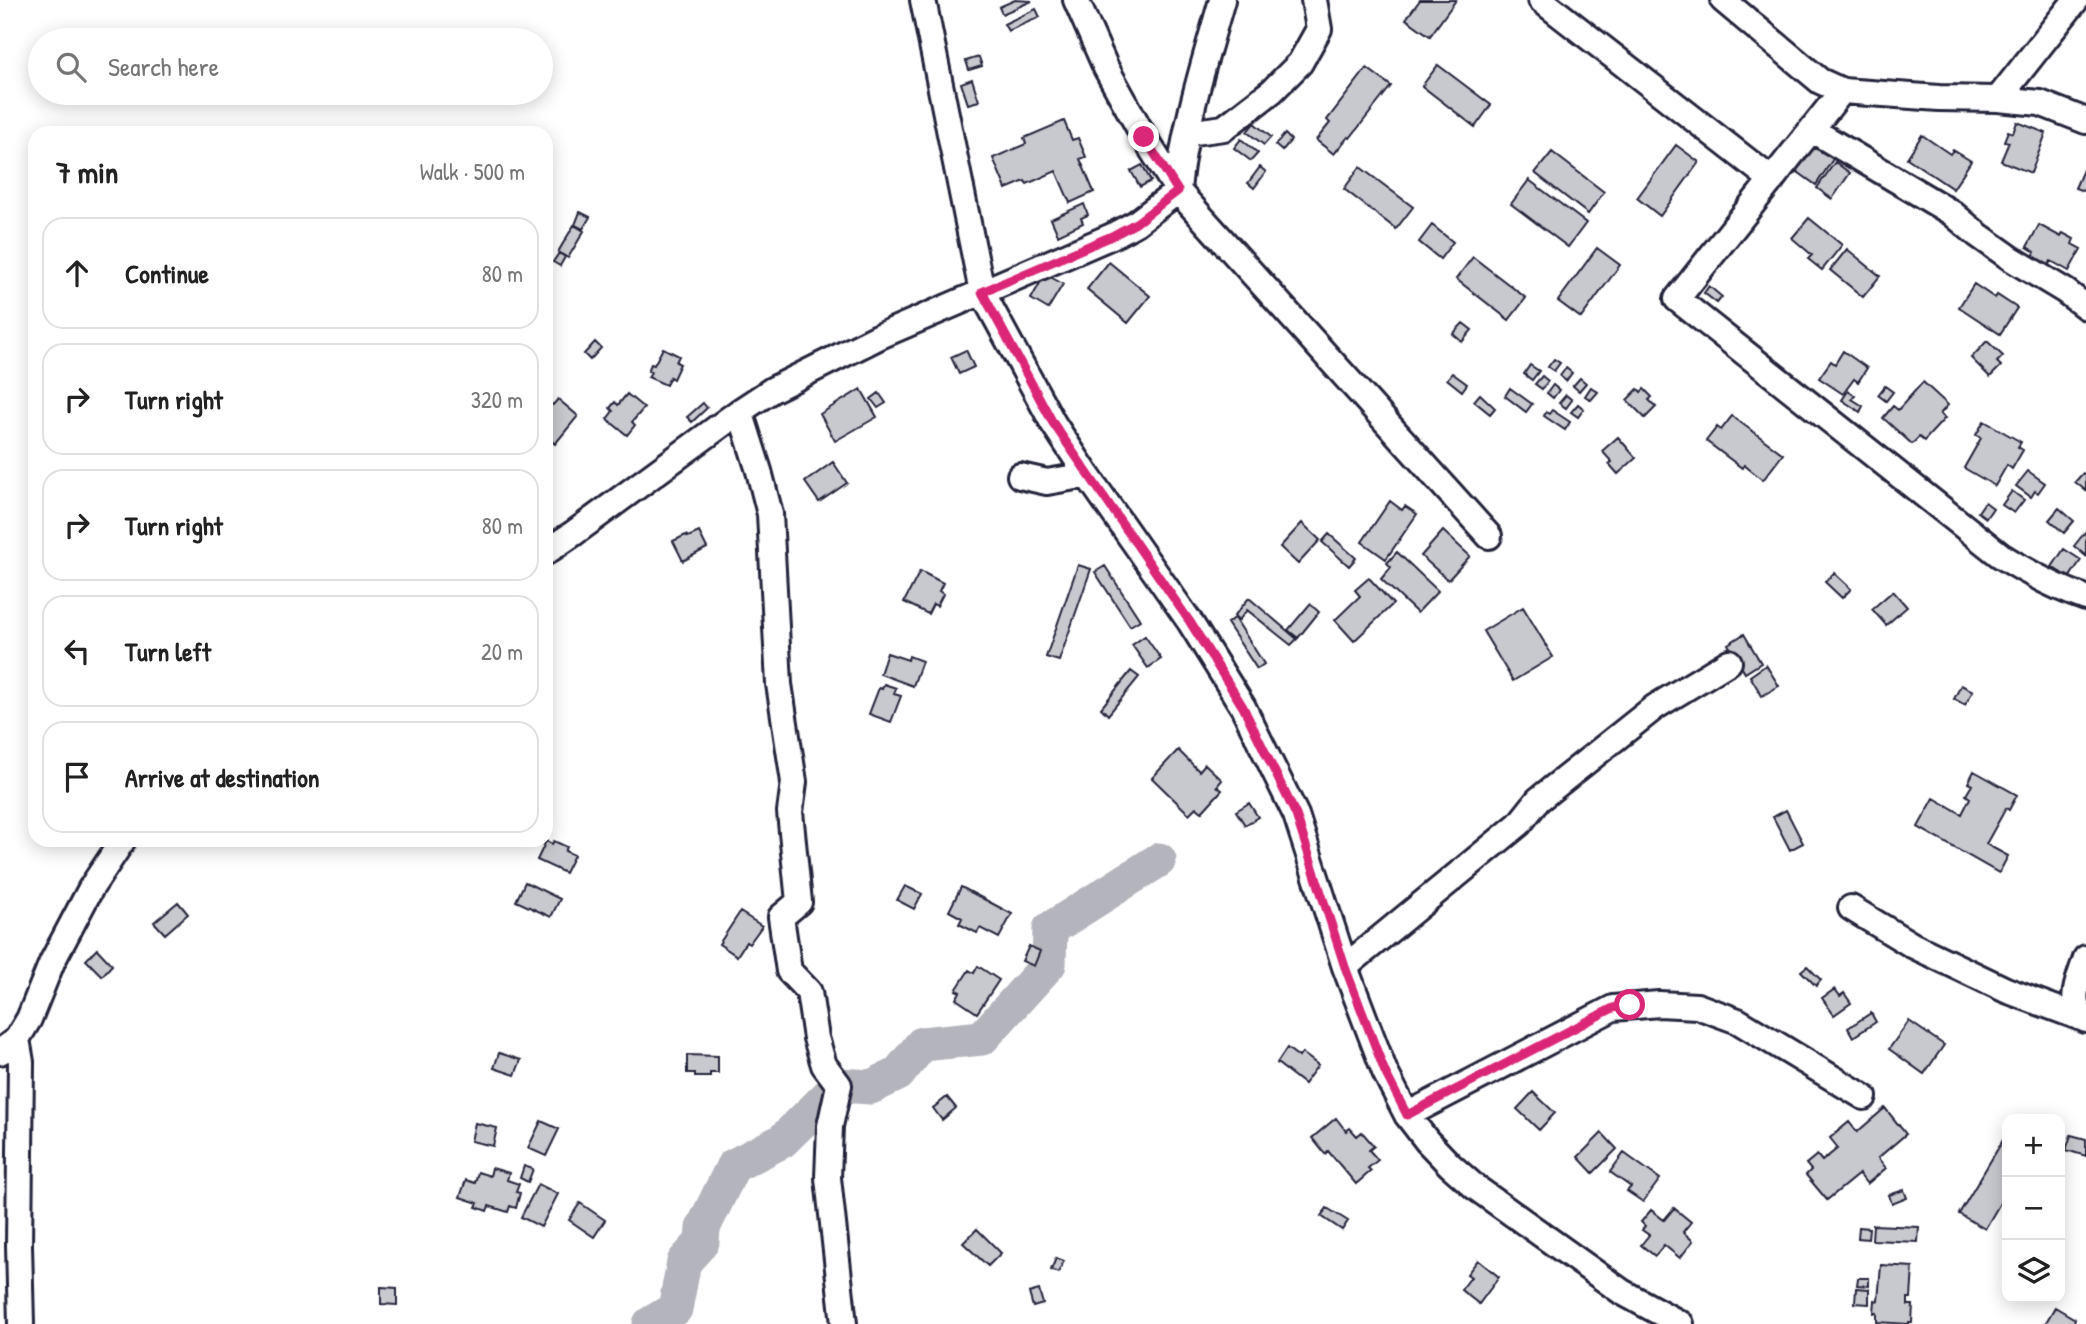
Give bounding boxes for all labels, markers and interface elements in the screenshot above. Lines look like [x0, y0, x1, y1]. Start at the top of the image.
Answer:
search box [28, 28, 553, 105]
icon: search [52, 48, 90, 86]
text: Search here [108, 49, 219, 84]
route end [1128, 121, 1159, 152]
text: 7 min [56, 152, 118, 192]
text: Walk · 500 m [420, 156, 525, 187]
icon: ahead [58, 254, 96, 292]
text: Continue [125, 256, 209, 291]
text: 80 m [482, 258, 523, 289]
icon: right [58, 380, 96, 418]
text: Turn right [125, 382, 223, 417]
text: 320 m [471, 384, 523, 415]
icon: right [58, 506, 96, 544]
text: Turn right [125, 508, 223, 543]
text: 80 m [482, 510, 523, 541]
icon: left [58, 632, 96, 670]
text: Turn left [125, 634, 211, 669]
text: 20 m [481, 636, 523, 667]
icon: arrive [58, 758, 96, 796]
text: Arrive at destination [125, 760, 320, 795]
route start [1614, 989, 1645, 1020]
map controls [2002, 1114, 2065, 1303]
button: + [2002, 1114, 2065, 1177]
button: − [2002, 1177, 2065, 1240]
button: layers [2002, 1240, 2065, 1303]

